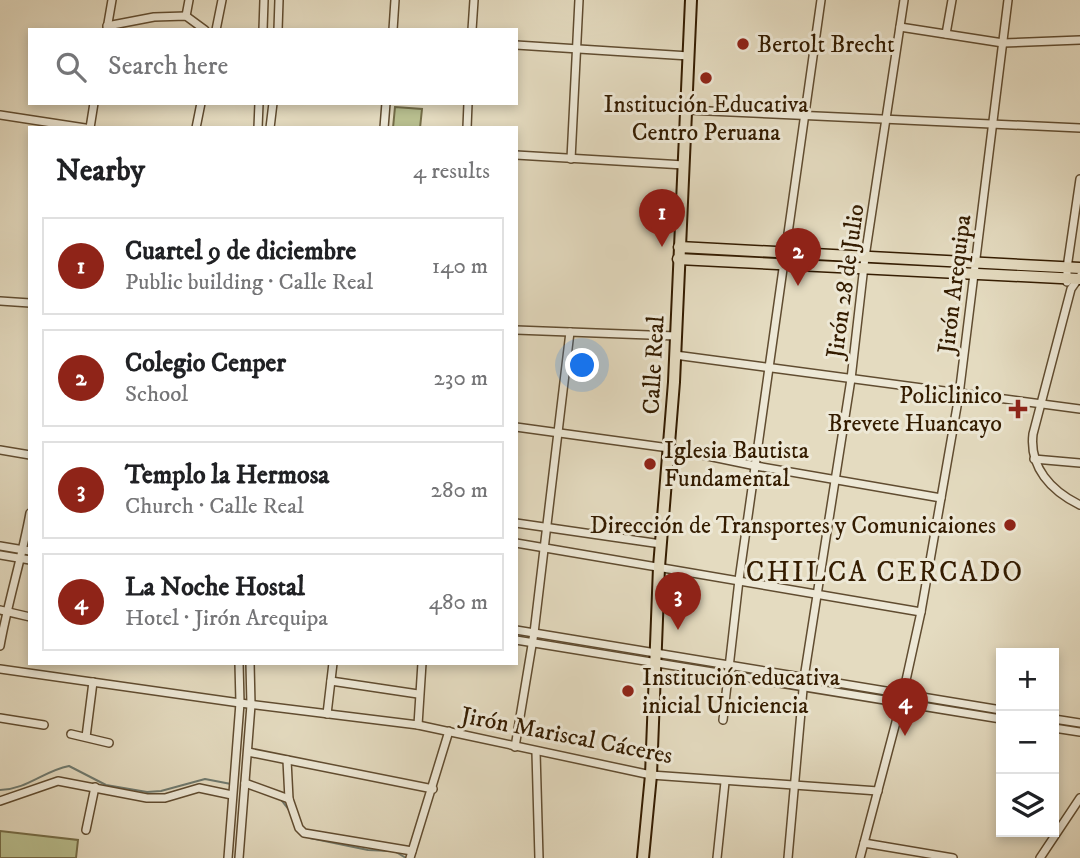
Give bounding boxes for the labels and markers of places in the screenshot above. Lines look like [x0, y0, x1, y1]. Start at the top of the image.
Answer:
place label: Bertolt Brecht [757, 30, 895, 60]
marker: Bertolt Brecht [735, 36, 751, 52]
marker: Institución Educativa Centro Peruana [698, 70, 714, 86]
place label: Institución Educativa Centro Peruana [603, 90, 809, 148]
pin: 1 [639, 189, 685, 247]
pin: 2 [775, 228, 821, 286]
place label: Policlinico Brevete Huancayo [827, 381, 1002, 439]
marker: Policlinico Brevete Huancayo [1008, 399, 1028, 419]
place label: Iglesia Bautista Fundamental [664, 436, 810, 494]
marker: Iglesia Bautista Fundamental [642, 456, 658, 472]
place label: Dirección de Transportes y Comunicaiones [590, 511, 996, 541]
marker: Dirección de Transportes y Comunicaiones [1002, 517, 1018, 533]
pin: 3 [655, 572, 701, 630]
place label: Institución educativa inicial Uniciencia [642, 663, 841, 721]
pin: 4 [882, 678, 928, 736]
marker: Institución educativa inicial Uniciencia [620, 683, 636, 699]

